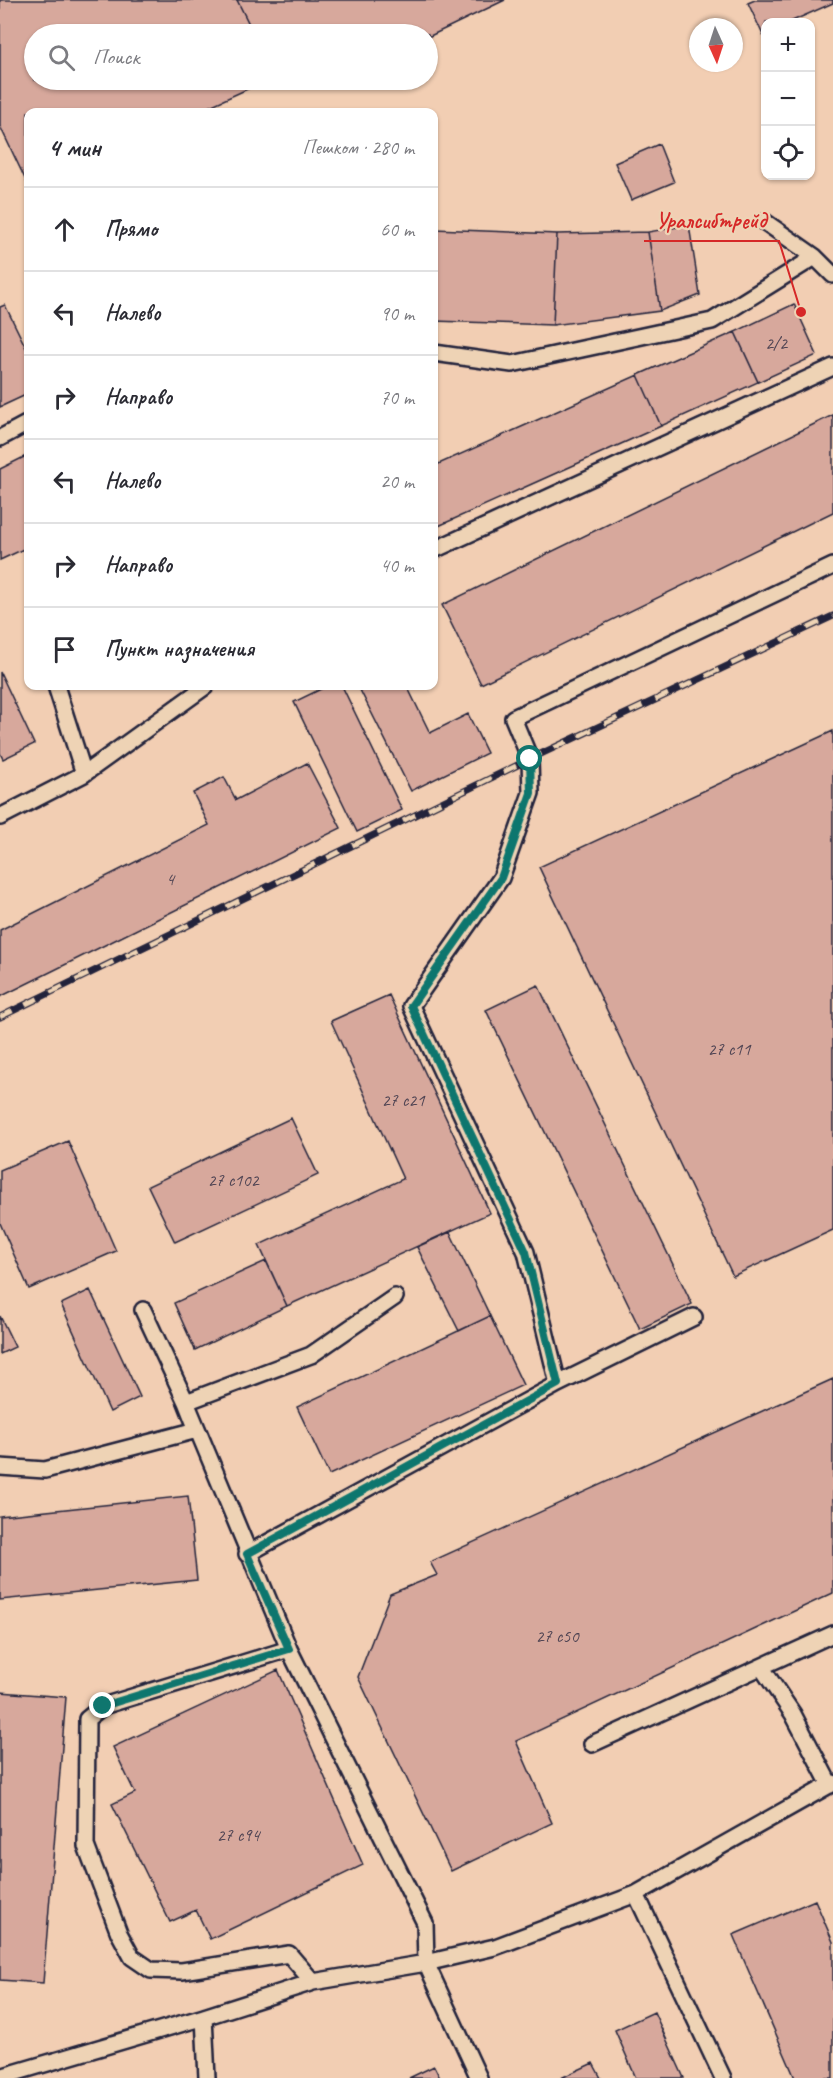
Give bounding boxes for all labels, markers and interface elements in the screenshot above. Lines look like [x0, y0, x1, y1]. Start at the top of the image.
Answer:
north arrow [689, 18, 743, 72]
map controls [761, 18, 815, 180]
button: + [761, 18, 815, 72]
search box [24, 24, 438, 90]
icon: search [45, 41, 78, 74]
text: Поиск [93, 43, 139, 71]
button: − [761, 72, 815, 126]
button: locate [761, 126, 815, 180]
text: 4 мин [48, 131, 101, 164]
text: Пешком · 280 m [302, 135, 414, 160]
callout: Уралcибтрейд [644, 201, 779, 241]
text: Уралcибтрейд [655, 207, 769, 235]
icon: ahead [48, 213, 81, 246]
text: Прямо [105, 215, 157, 243]
text: 60 m [380, 217, 414, 242]
icon: left [48, 297, 81, 330]
text: Налево [105, 299, 161, 327]
text: 90 m [380, 301, 414, 326]
house number: 2/2 [765, 332, 789, 354]
icon: right [48, 381, 81, 414]
text: Направо [105, 383, 172, 411]
text: 70 m [380, 385, 414, 410]
icon: left [48, 465, 81, 498]
text: Налево [105, 467, 161, 495]
text: 20 m [380, 469, 414, 494]
icon: right [48, 549, 81, 582]
text: Направо [105, 551, 172, 579]
text: 40 m [380, 553, 414, 578]
icon: arrive [48, 633, 81, 666]
text: Пункт назначения [105, 635, 254, 663]
route start [516, 745, 542, 771]
house number: 4 [166, 868, 176, 890]
house number: 27 с11 [707, 1038, 751, 1060]
house number: 27 с21 [381, 1089, 425, 1111]
house number: 27 с102 [207, 1169, 261, 1191]
house number: 27 с50 [535, 1625, 580, 1647]
route end [89, 1692, 115, 1718]
house number: 27 с94 [216, 1824, 261, 1846]

